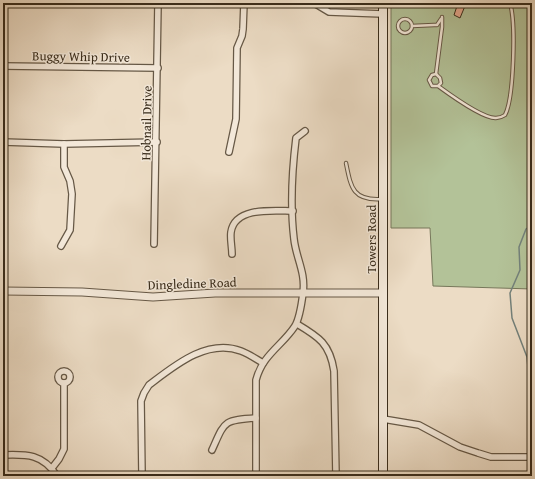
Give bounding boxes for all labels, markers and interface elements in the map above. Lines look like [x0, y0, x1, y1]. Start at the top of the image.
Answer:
street label: Buggy Whip Drive [32, 46, 130, 67]
street label: Hobnail Drive [136, 85, 157, 161]
street label: Towers Road [362, 205, 381, 273]
street label: Dingledine Road [147, 272, 237, 295]

